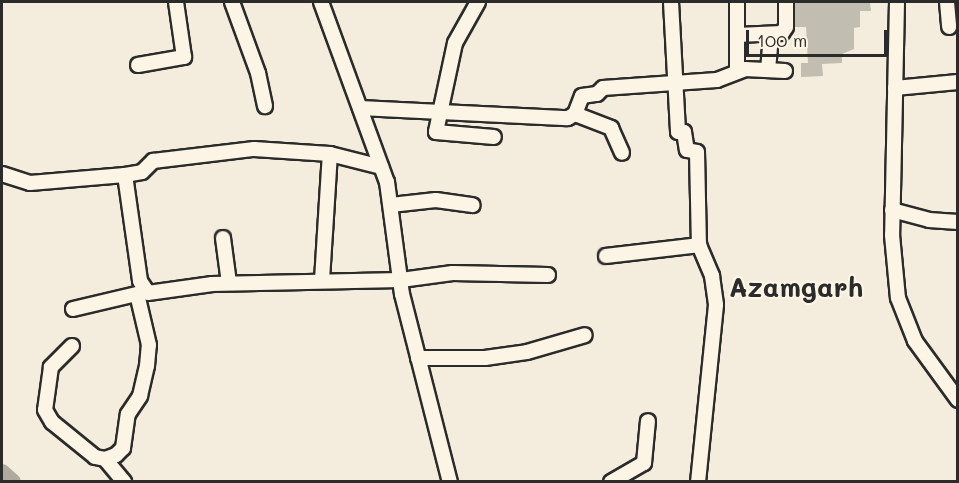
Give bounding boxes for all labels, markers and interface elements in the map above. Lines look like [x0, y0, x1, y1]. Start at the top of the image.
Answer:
scale bar [749, 18, 890, 56]
text: 100 m [757, 28, 807, 52]
district label: Azamgarh [729, 271, 863, 303]

